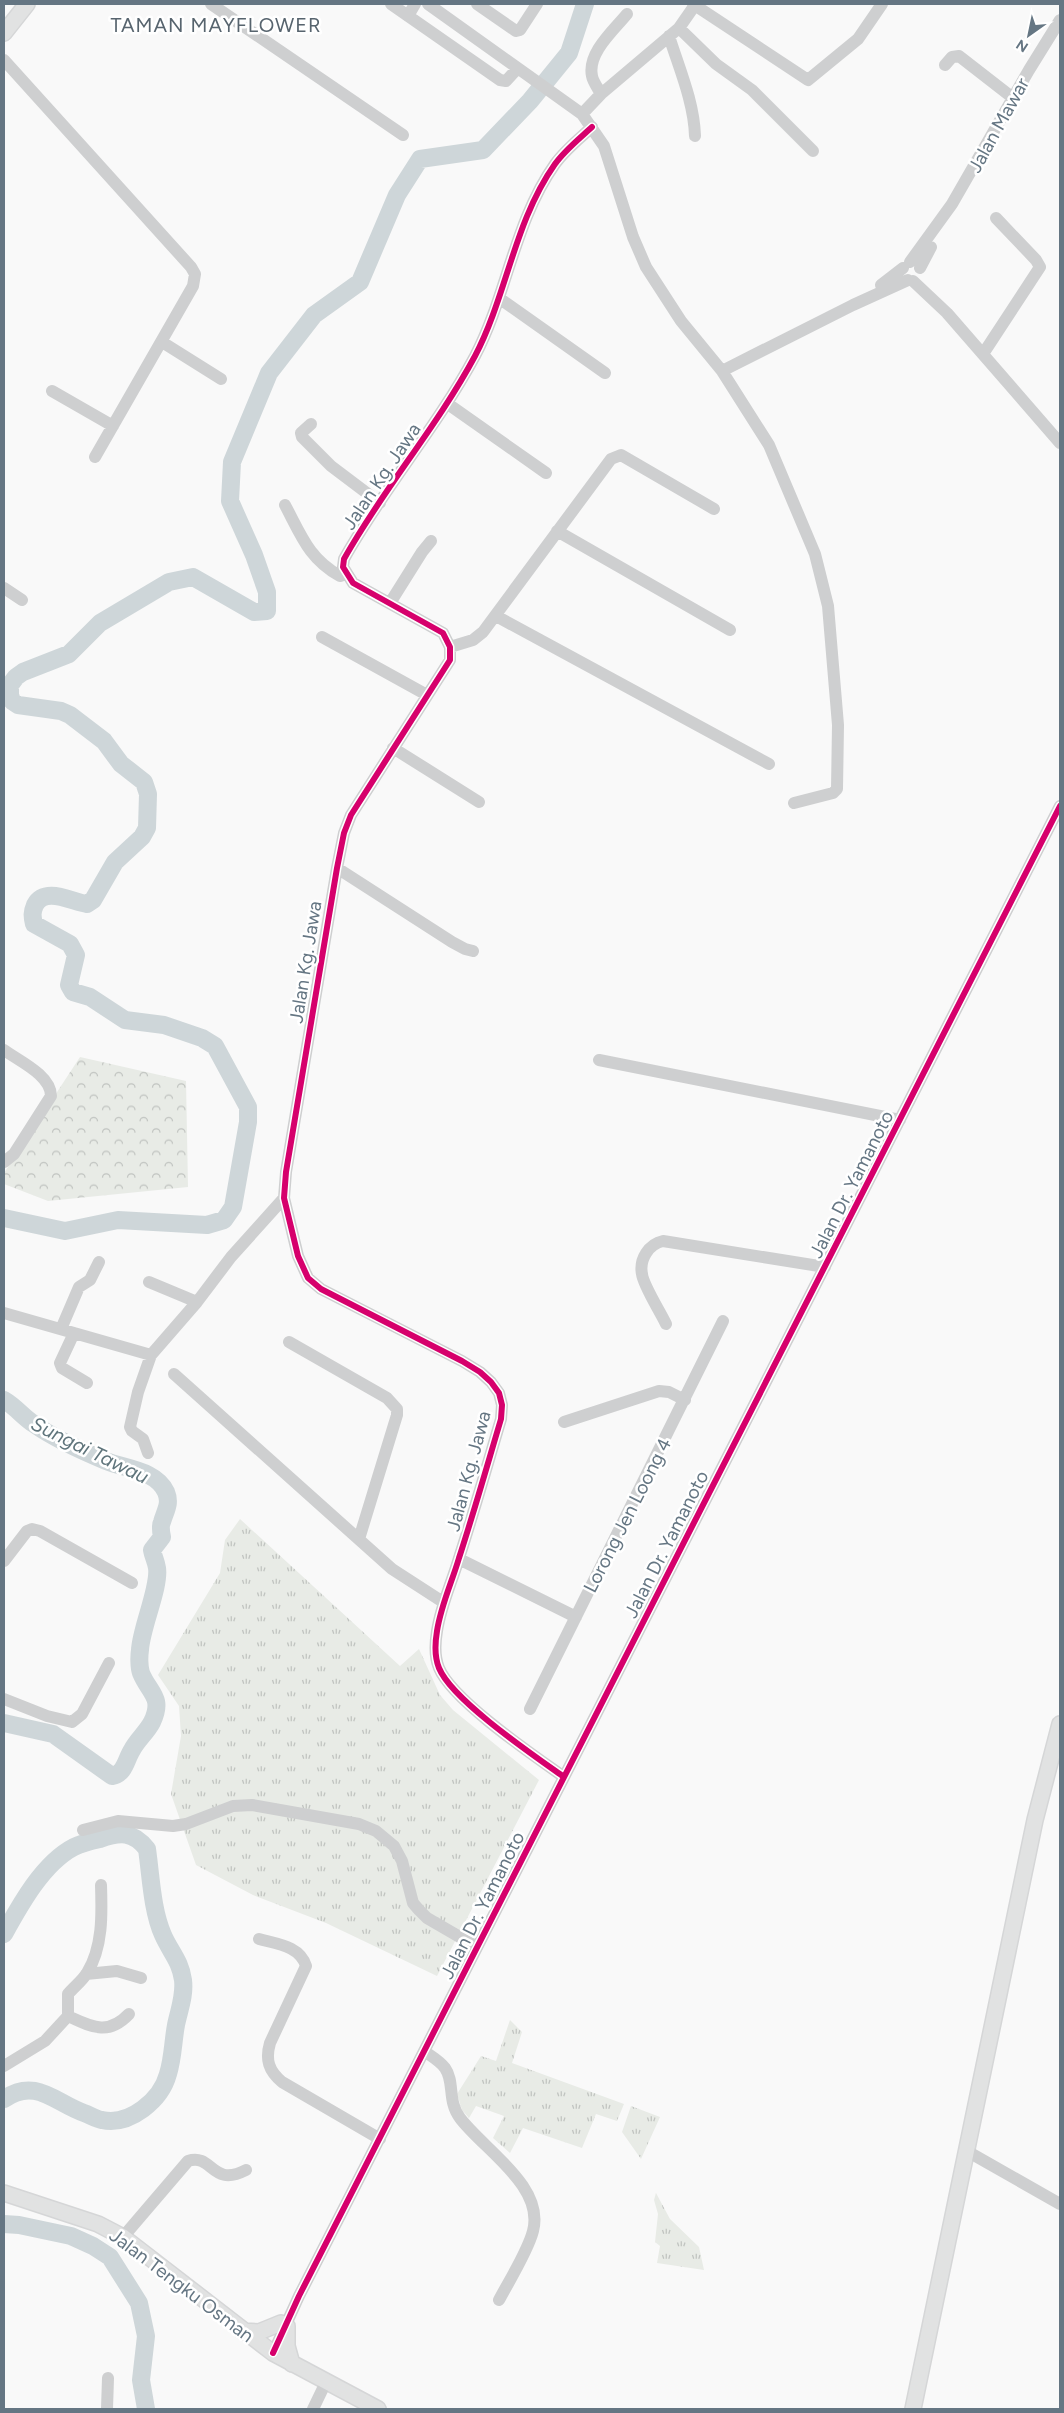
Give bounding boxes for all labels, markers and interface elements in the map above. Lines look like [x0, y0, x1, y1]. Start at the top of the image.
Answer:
north arrow [1004, 10, 1054, 60]
district label: TAMAN MAYFLOWER [110, 13, 322, 37]
text: N [1013, 35, 1031, 56]
street label: Jalan Mawar [963, 73, 1034, 177]
street label: Jalan Kg. Jawa [337, 419, 426, 534]
street label: Jalan Kg. Jawa [284, 899, 327, 1025]
street label: Jalan Dr. Yamanoto [804, 1107, 899, 1262]
street label: Jalan Kg. Jawa [441, 1408, 496, 1534]
water label: Sungai Tawau [27, 1411, 153, 1489]
street label: Lorong Jen Loong 4 [579, 1434, 676, 1596]
street label: Jalan Dr. Yamanoto [619, 1467, 714, 1622]
street label: Jalan Dr. Yamanoto [435, 1828, 530, 1983]
street label: Jalan Tengku Osman [105, 2224, 258, 2347]

